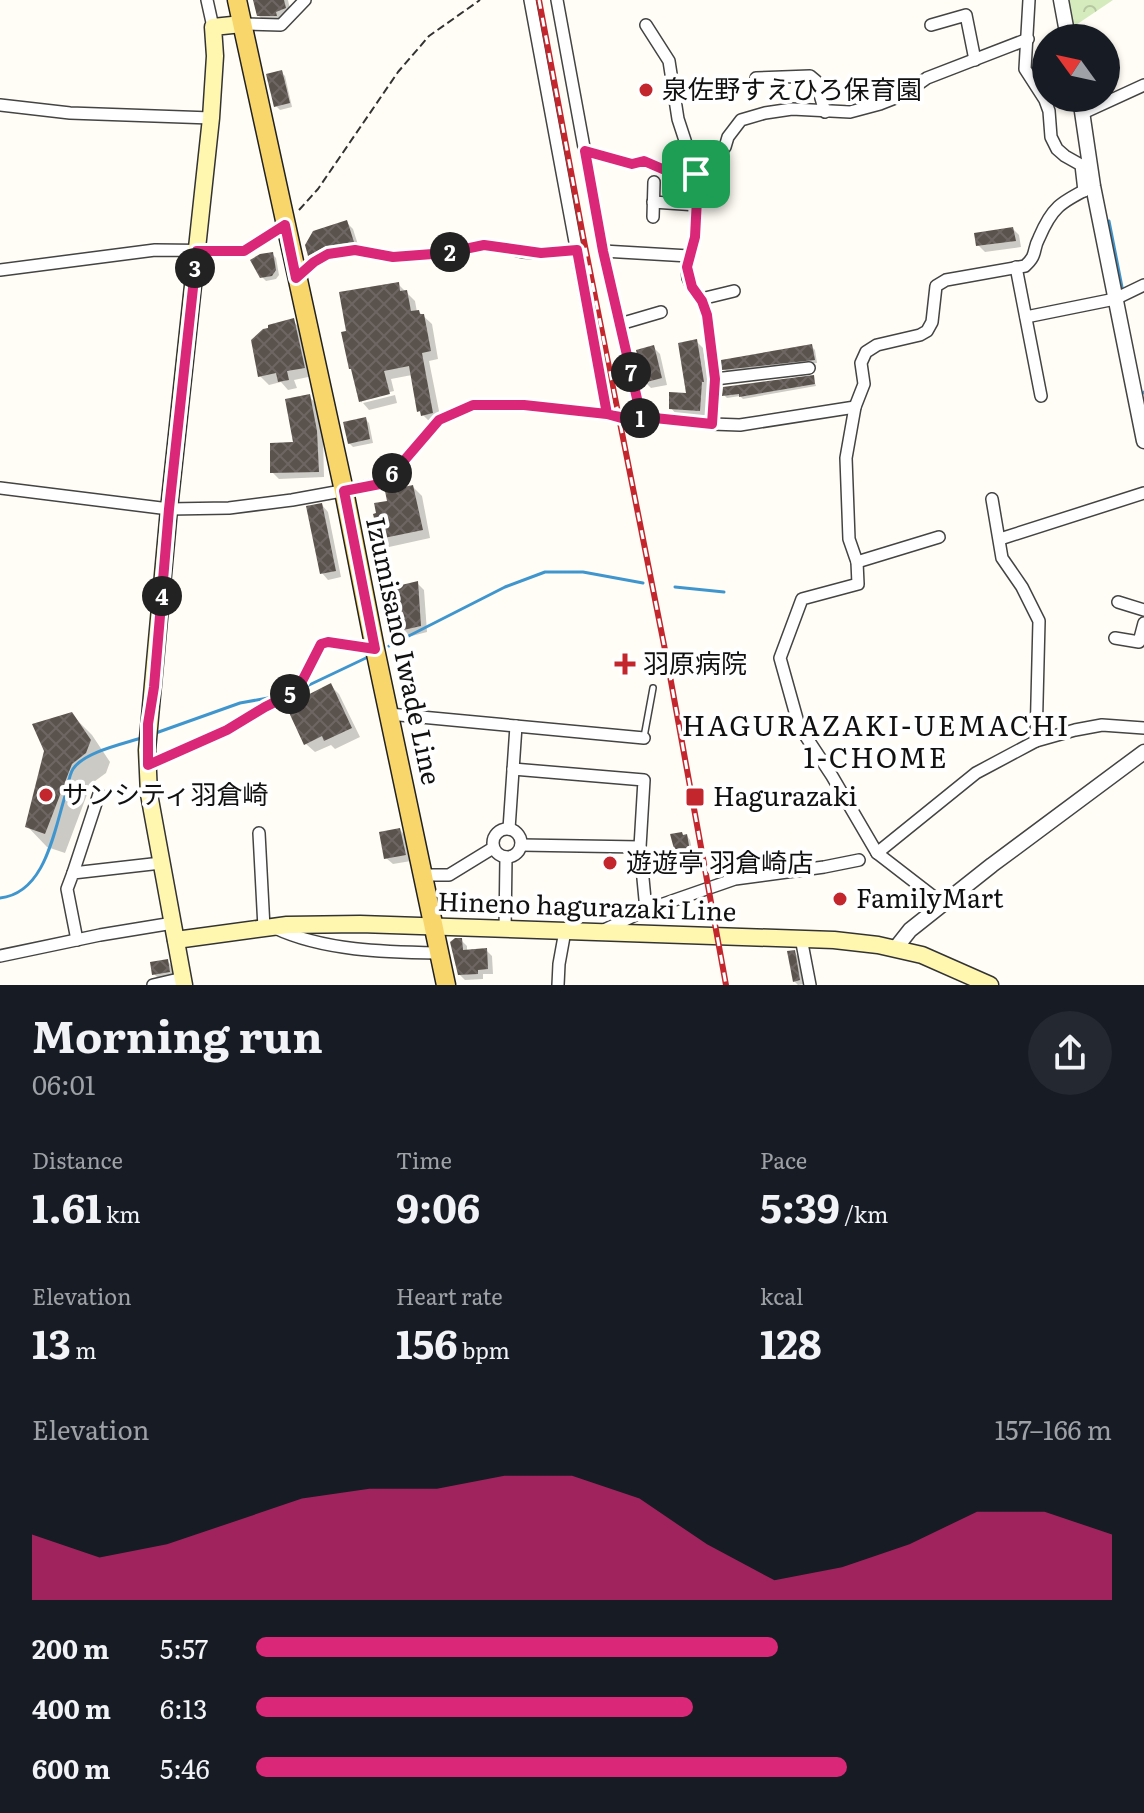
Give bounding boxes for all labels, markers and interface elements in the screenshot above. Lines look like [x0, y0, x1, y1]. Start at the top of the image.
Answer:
north arrow [1032, 24, 1120, 112]
map controls [1032, 24, 1120, 112]
place label: 泉佐野すえひろ保育園 [662, 68, 922, 107]
marker: 泉佐野すえひろ保育園 [637, 81, 655, 99]
pin [662, 140, 730, 208]
icon: arrive [674, 152, 718, 196]
pin: 2 [430, 232, 470, 272]
text: 2 [444, 235, 456, 268]
pin: 3 [175, 248, 215, 288]
text: 3 [189, 251, 201, 284]
pin: 7 [611, 352, 651, 392]
text: 7 [625, 355, 637, 388]
pin: 1 [620, 398, 660, 438]
text: 1 [635, 401, 645, 434]
pin: 6 [372, 453, 412, 493]
text: 6 [386, 456, 398, 489]
street label: Izumisano Iwade Line [358, 513, 453, 788]
pin: 4 [142, 576, 182, 616]
text: 4 [155, 579, 169, 612]
place label: 羽原病院 [643, 642, 747, 681]
marker: 羽原病院 [614, 653, 636, 675]
pin: 5 [270, 674, 310, 714]
text: 5 [284, 677, 296, 710]
district label: HAGURAZAKI-UEMACHI 1-CHOME [682, 703, 1070, 777]
place label: サンシティ羽倉崎 [62, 773, 268, 812]
place label: Hagurazaki [713, 775, 858, 814]
marker: サンシティ羽倉崎 [37, 786, 55, 804]
marker: Hagurazaki [684, 786, 706, 808]
place label: 遊遊亭 羽倉崎店 [626, 841, 813, 880]
marker: 遊遊亭 羽倉崎店 [601, 854, 619, 872]
place label: FamilyMart [856, 877, 1004, 916]
street label: Hineno hagurazaki Line [437, 880, 737, 929]
marker: FamilyMart [831, 890, 849, 908]
text: Morning run [32, 1001, 323, 1067]
button: share [1028, 1011, 1112, 1095]
text: 06:01 [32, 1064, 95, 1103]
text: Distance [32, 1143, 123, 1176]
text: Time [396, 1143, 452, 1176]
text: Pace [760, 1143, 807, 1176]
text: 1.61 [32, 1176, 102, 1235]
text: 9:06 [396, 1176, 480, 1235]
text: 5:39 [760, 1176, 840, 1235]
text: km [102, 1197, 141, 1230]
text: /km [840, 1197, 888, 1230]
text: Elevation [32, 1279, 131, 1312]
text: Heart rate [396, 1279, 503, 1312]
text: kcal [760, 1279, 803, 1312]
text: 13 [32, 1312, 71, 1371]
text: 156 [396, 1312, 458, 1371]
text: 128 [760, 1312, 822, 1371]
text: m [71, 1333, 97, 1366]
text: bpm [458, 1333, 510, 1366]
text: Elevation [32, 1409, 150, 1448]
text: 157–166 m [995, 1409, 1112, 1448]
text: 200 m [32, 1628, 109, 1667]
text: 5:57 [160, 1628, 208, 1667]
text: 400 m [32, 1688, 111, 1727]
text: 6:13 [160, 1688, 207, 1727]
text: 600 m [32, 1748, 110, 1787]
text: 5:46 [160, 1748, 210, 1787]

